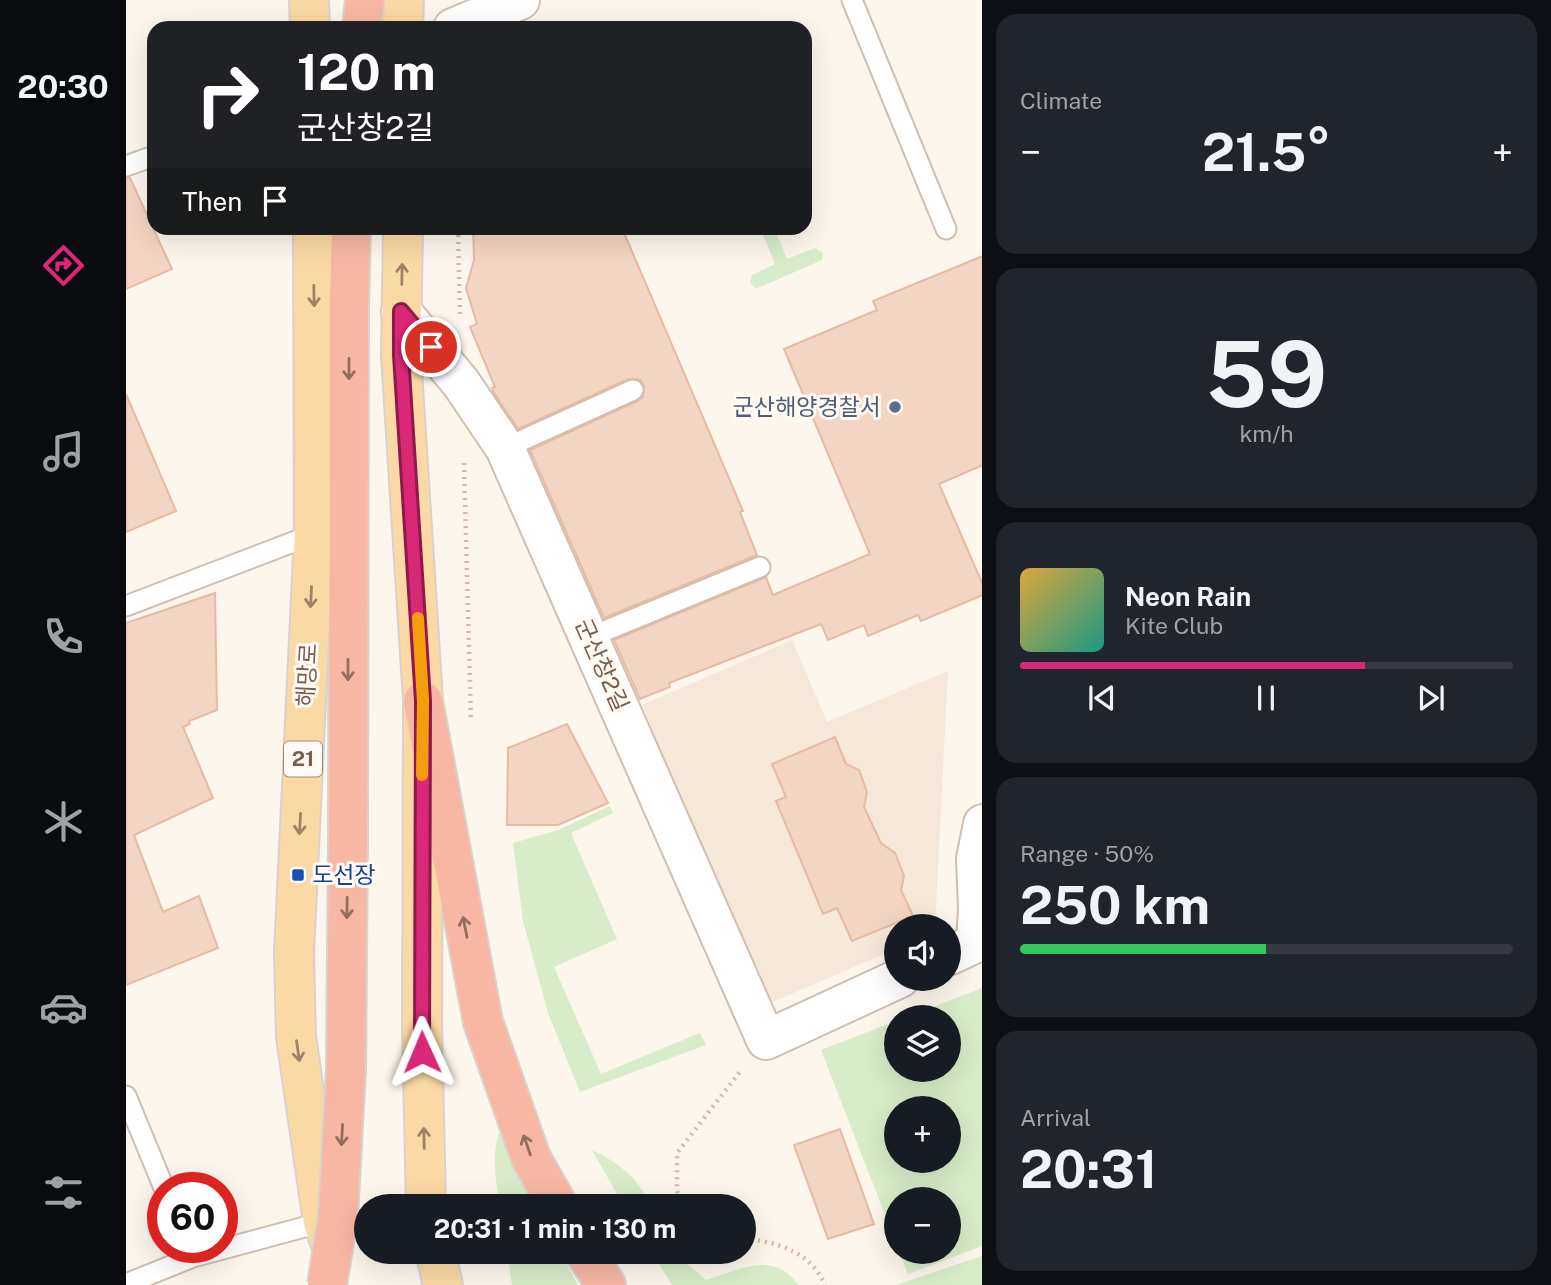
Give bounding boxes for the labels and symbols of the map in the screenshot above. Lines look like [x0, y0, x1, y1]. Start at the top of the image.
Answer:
one-way arrow [395, 262, 409, 285]
one-way arrow [307, 284, 321, 307]
pin [401, 317, 461, 377]
one-way arrow [342, 357, 356, 380]
place label: 군산해양경찰서 [733, 393, 881, 420]
marker: 군산해양경찰서 [887, 399, 903, 415]
one-way arrow [305, 585, 318, 608]
street label: 군산창2길 [570, 614, 635, 715]
street label: 해망로 [291, 643, 322, 707]
one-way arrow [341, 658, 355, 681]
road number: 21 [284, 742, 322, 776]
one-way arrow [294, 812, 307, 835]
place label: 도선장 [312, 861, 375, 888]
marker: 도선장 [290, 867, 306, 883]
one-way arrow [340, 896, 354, 919]
one-way arrow [458, 916, 472, 939]
position arrow [385, 1015, 459, 1089]
one-way arrow [292, 1039, 305, 1062]
one-way arrow [336, 1124, 349, 1147]
one-way arrow [418, 1126, 431, 1149]
one-way arrow [520, 1135, 532, 1157]
speed limit sign: 60 [147, 1172, 238, 1263]

